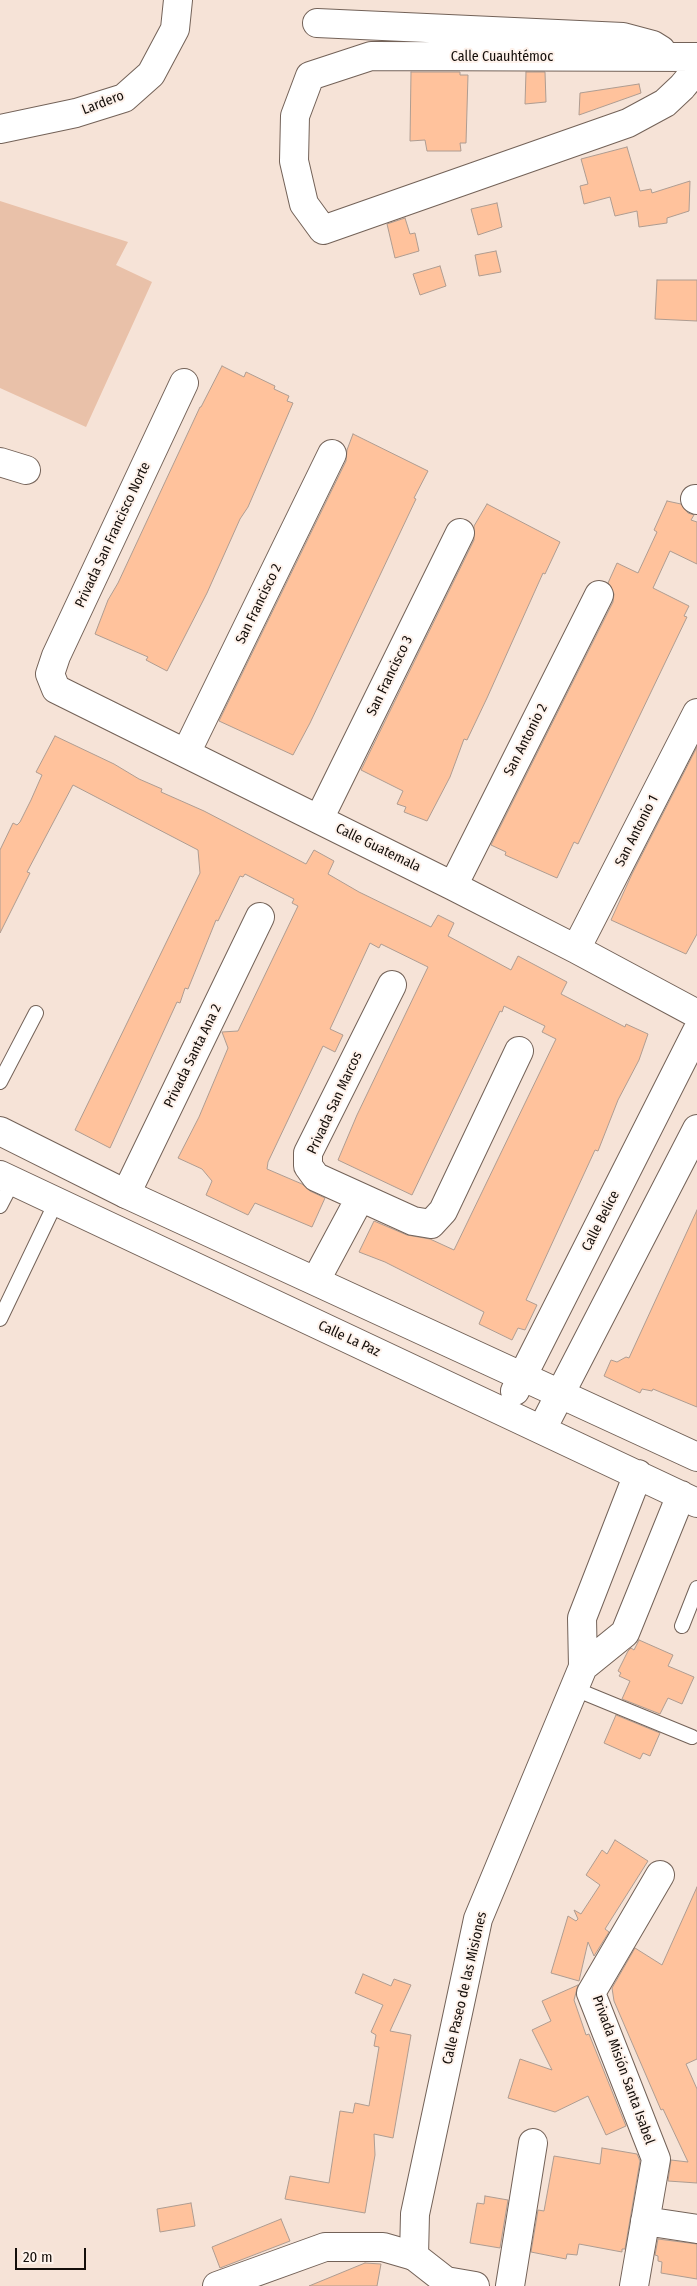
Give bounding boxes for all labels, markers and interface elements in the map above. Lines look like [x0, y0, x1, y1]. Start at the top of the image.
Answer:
street label: Calle Cuauhtémoc [451, 49, 553, 65]
street label: Lardero [80, 87, 126, 119]
street label: Privada San Francisco Norte [72, 460, 154, 610]
street label: San Francisco 2 [232, 561, 286, 647]
street label: San Francisco 3 [363, 633, 417, 719]
street label: San Antonio 2 [501, 701, 551, 779]
street label: San Antonio 1 [612, 792, 662, 870]
street label: Calle Guatemala [333, 820, 423, 876]
street label: Privada Santa Ana 2 [161, 1002, 225, 1110]
street label: Privada San Marcos [304, 1049, 366, 1157]
street label: Calle Belice [579, 1188, 623, 1254]
street label: Calle La Paz [315, 1317, 383, 1361]
street label: Calle Paseo de las Misiones [439, 1910, 491, 2066]
street label: Privada Misión Santa Isabel [588, 1993, 658, 2147]
scale bar [18, 2238, 89, 2270]
text: 20 m [23, 2248, 53, 2266]

